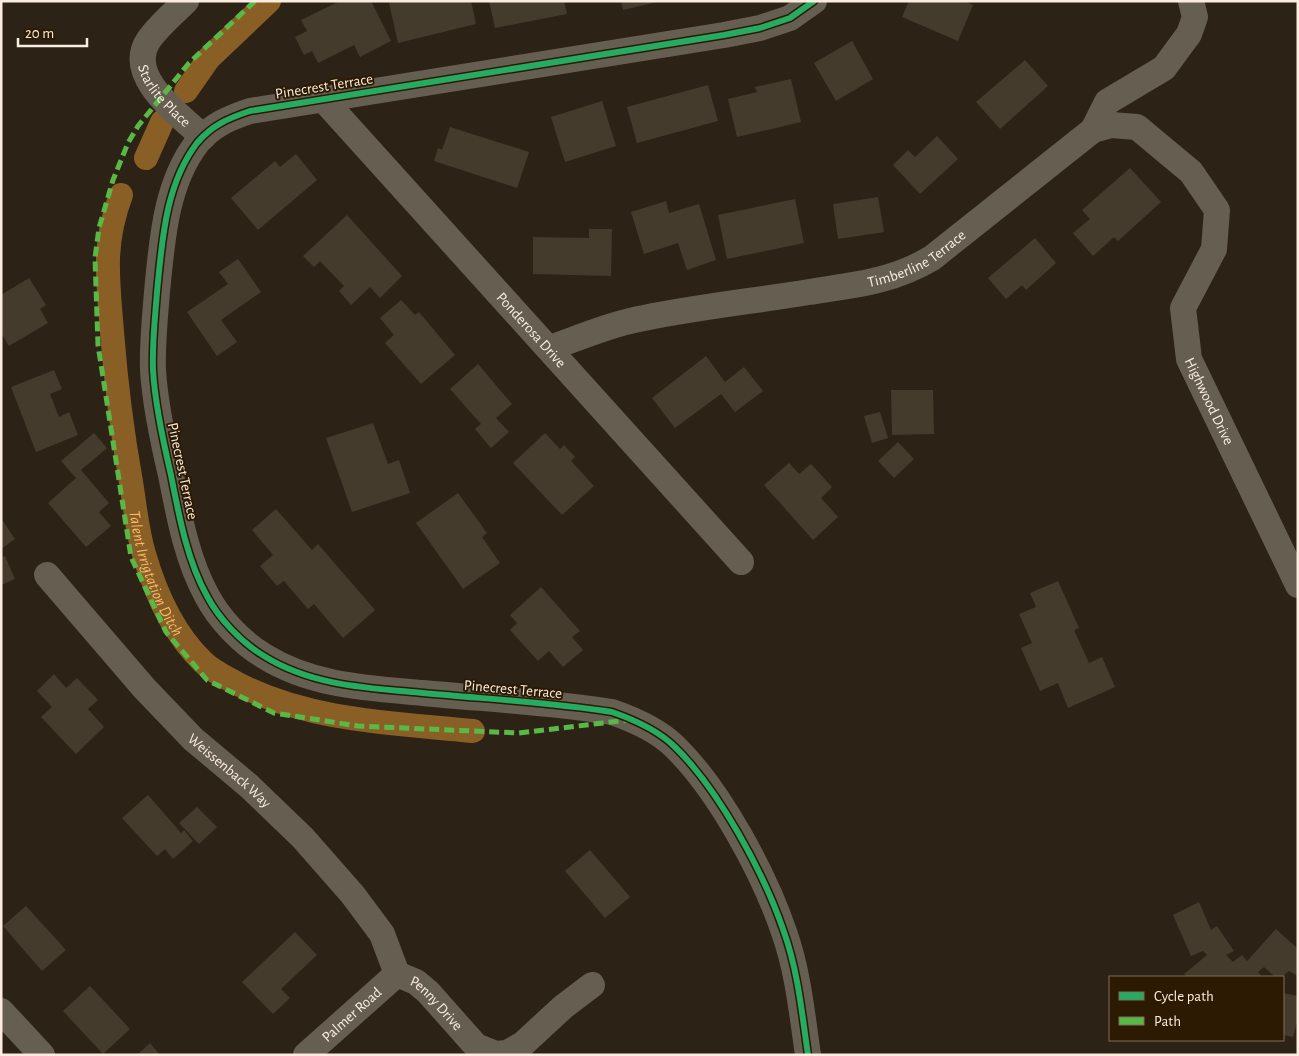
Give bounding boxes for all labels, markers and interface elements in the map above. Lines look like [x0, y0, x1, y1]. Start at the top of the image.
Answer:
scale bar [18, 15, 86, 47]
text: 20 m [25, 26, 54, 41]
street label: Starlite Place [135, 63, 193, 130]
street label: Pinecrest Terrace [274, 71, 374, 102]
street label: Timberline Terrace [866, 227, 969, 290]
street label: Ponderosa Drive [494, 290, 569, 371]
street label: Highwood Drive [1181, 355, 1236, 447]
street label: Pinecrest Terrace [165, 421, 200, 521]
water label: Talent Irrigtation Ditch [126, 509, 186, 639]
street label: Pinecrest Terrace [463, 678, 563, 701]
street label: Weissenback Way [185, 731, 274, 811]
street label: Penny Drive [408, 974, 465, 1034]
legend [1109, 976, 1284, 1041]
street label: Palmer Road [319, 984, 385, 1045]
text: Cycle path [1154, 989, 1214, 1004]
text: Path [1154, 1014, 1181, 1029]

